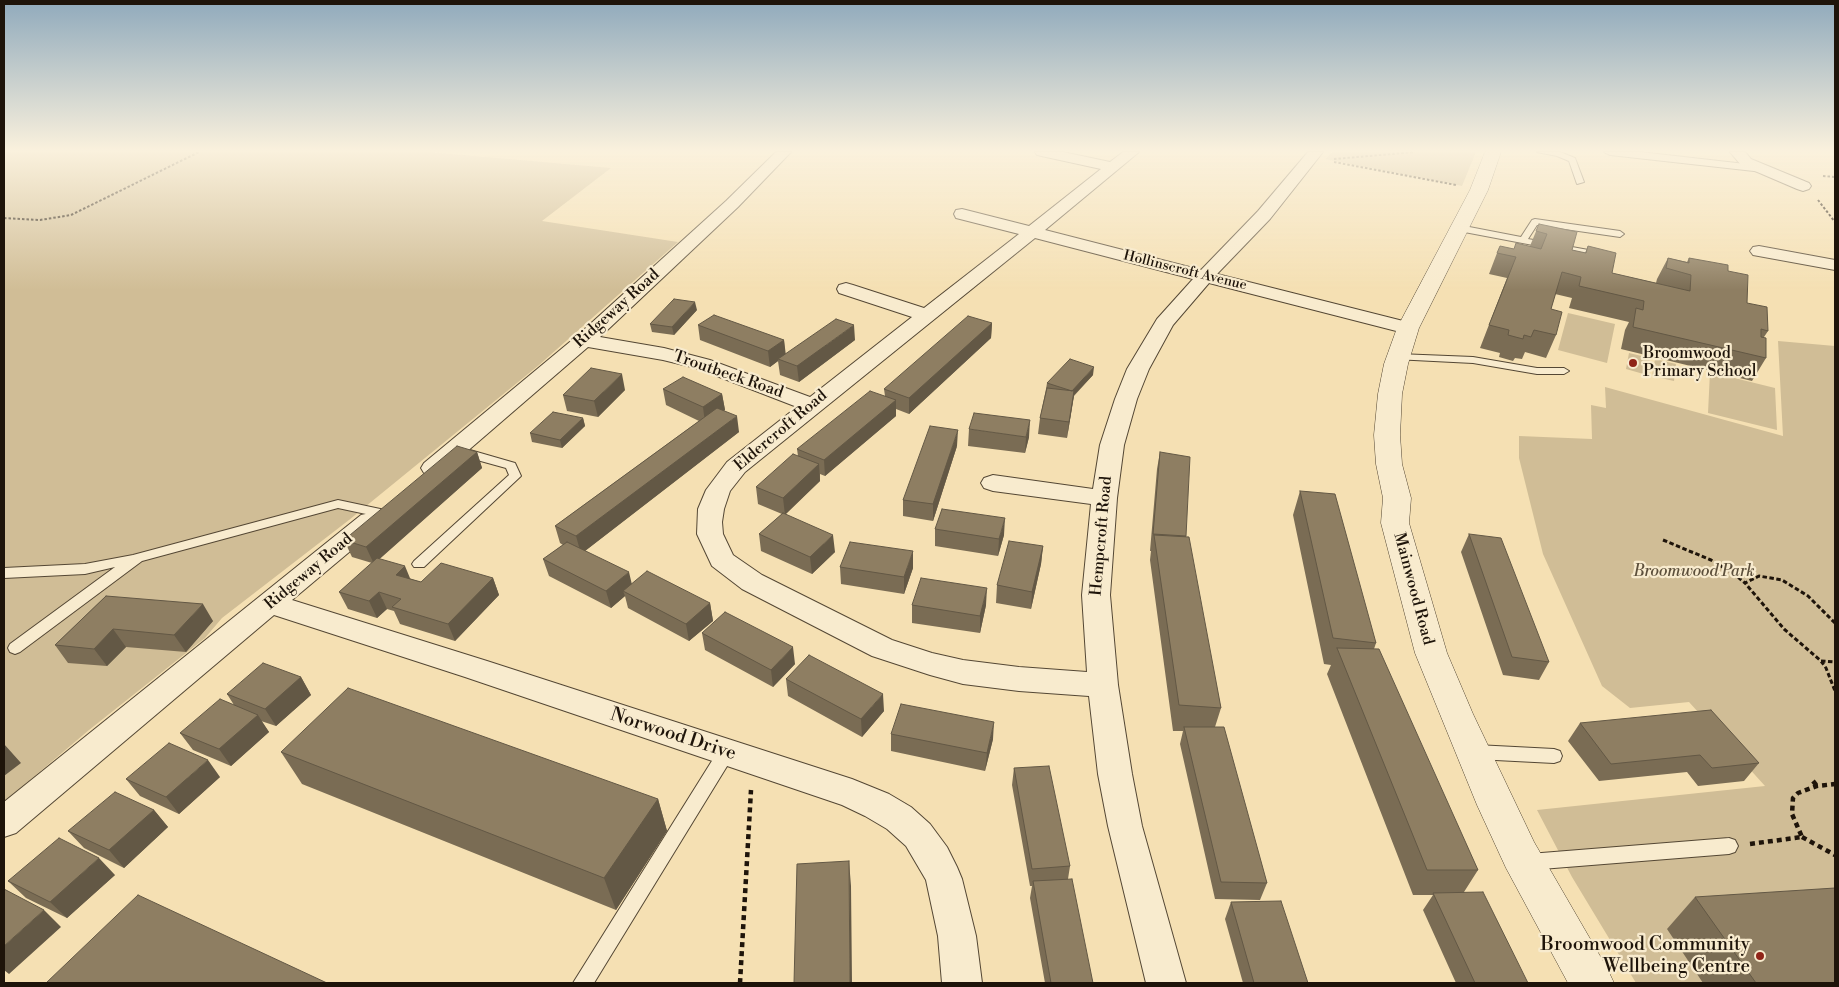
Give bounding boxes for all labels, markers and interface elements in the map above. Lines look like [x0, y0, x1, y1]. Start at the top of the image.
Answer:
street label: Hollinscroft Avenue [1122, 248, 1248, 294]
street label: Ridgeway Road [570, 265, 664, 353]
place label: Broomwood Primary School [1643, 344, 1757, 382]
street label: Troutbeck Road [670, 347, 786, 403]
marker: Broomwood Primary School [1627, 357, 1639, 369]
street label: Eldercroft Road [731, 386, 831, 476]
street label: Hempcroft Road [1087, 475, 1117, 597]
street label: Ridgeway Road [261, 530, 357, 614]
street label: Mainwood Road [1389, 531, 1437, 647]
park label: Broomwood Park [1633, 562, 1755, 582]
street label: Norwood Drive [607, 704, 739, 766]
place label: Broomwood Community Wellbeing Centre [1541, 934, 1750, 978]
marker: Broomwood Community Wellbeing Centre [1754, 950, 1766, 962]

